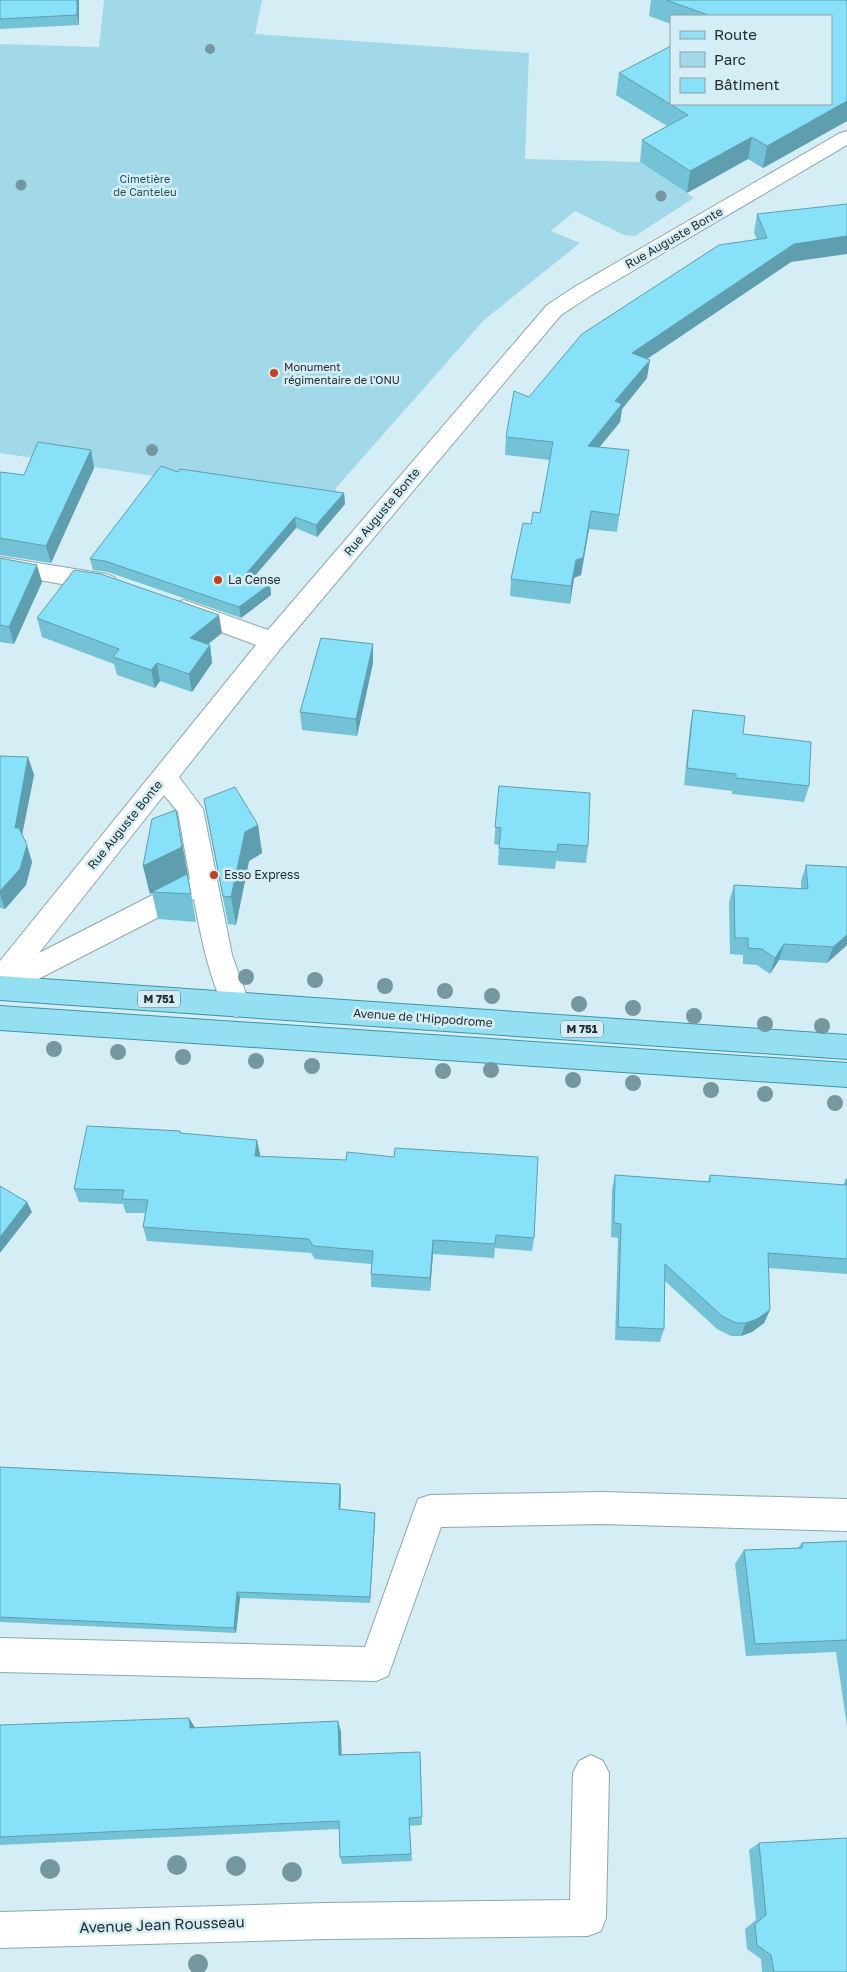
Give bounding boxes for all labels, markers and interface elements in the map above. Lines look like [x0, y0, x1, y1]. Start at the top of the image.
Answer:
legend [670, 15, 832, 105]
text: Route [714, 25, 757, 43]
text: Parc [714, 50, 746, 68]
text: Bâtiment [714, 75, 779, 93]
park label: Cimetière de Canteleu [113, 172, 177, 198]
street label: Rue Auguste Bonte [622, 204, 725, 272]
place label: Monument régimentaire de l'ONU [284, 360, 400, 386]
marker: Monument régimentaire de l'ONU [268, 367, 280, 379]
street label: Rue Auguste Bonte [340, 465, 423, 559]
place label: La Cense [228, 572, 281, 587]
marker: La Cense [212, 574, 224, 586]
street label: Rue Auguste Bonte [84, 777, 165, 872]
place label: Esso Express [224, 867, 300, 882]
marker: Esso Express [208, 869, 220, 881]
road number: M 751 [138, 991, 180, 1008]
street label: Avenue de l'Hippodrome [353, 1005, 493, 1030]
road number: M 751 [561, 1021, 603, 1038]
street label: Avenue Jean Rousseau [79, 1912, 245, 1936]

